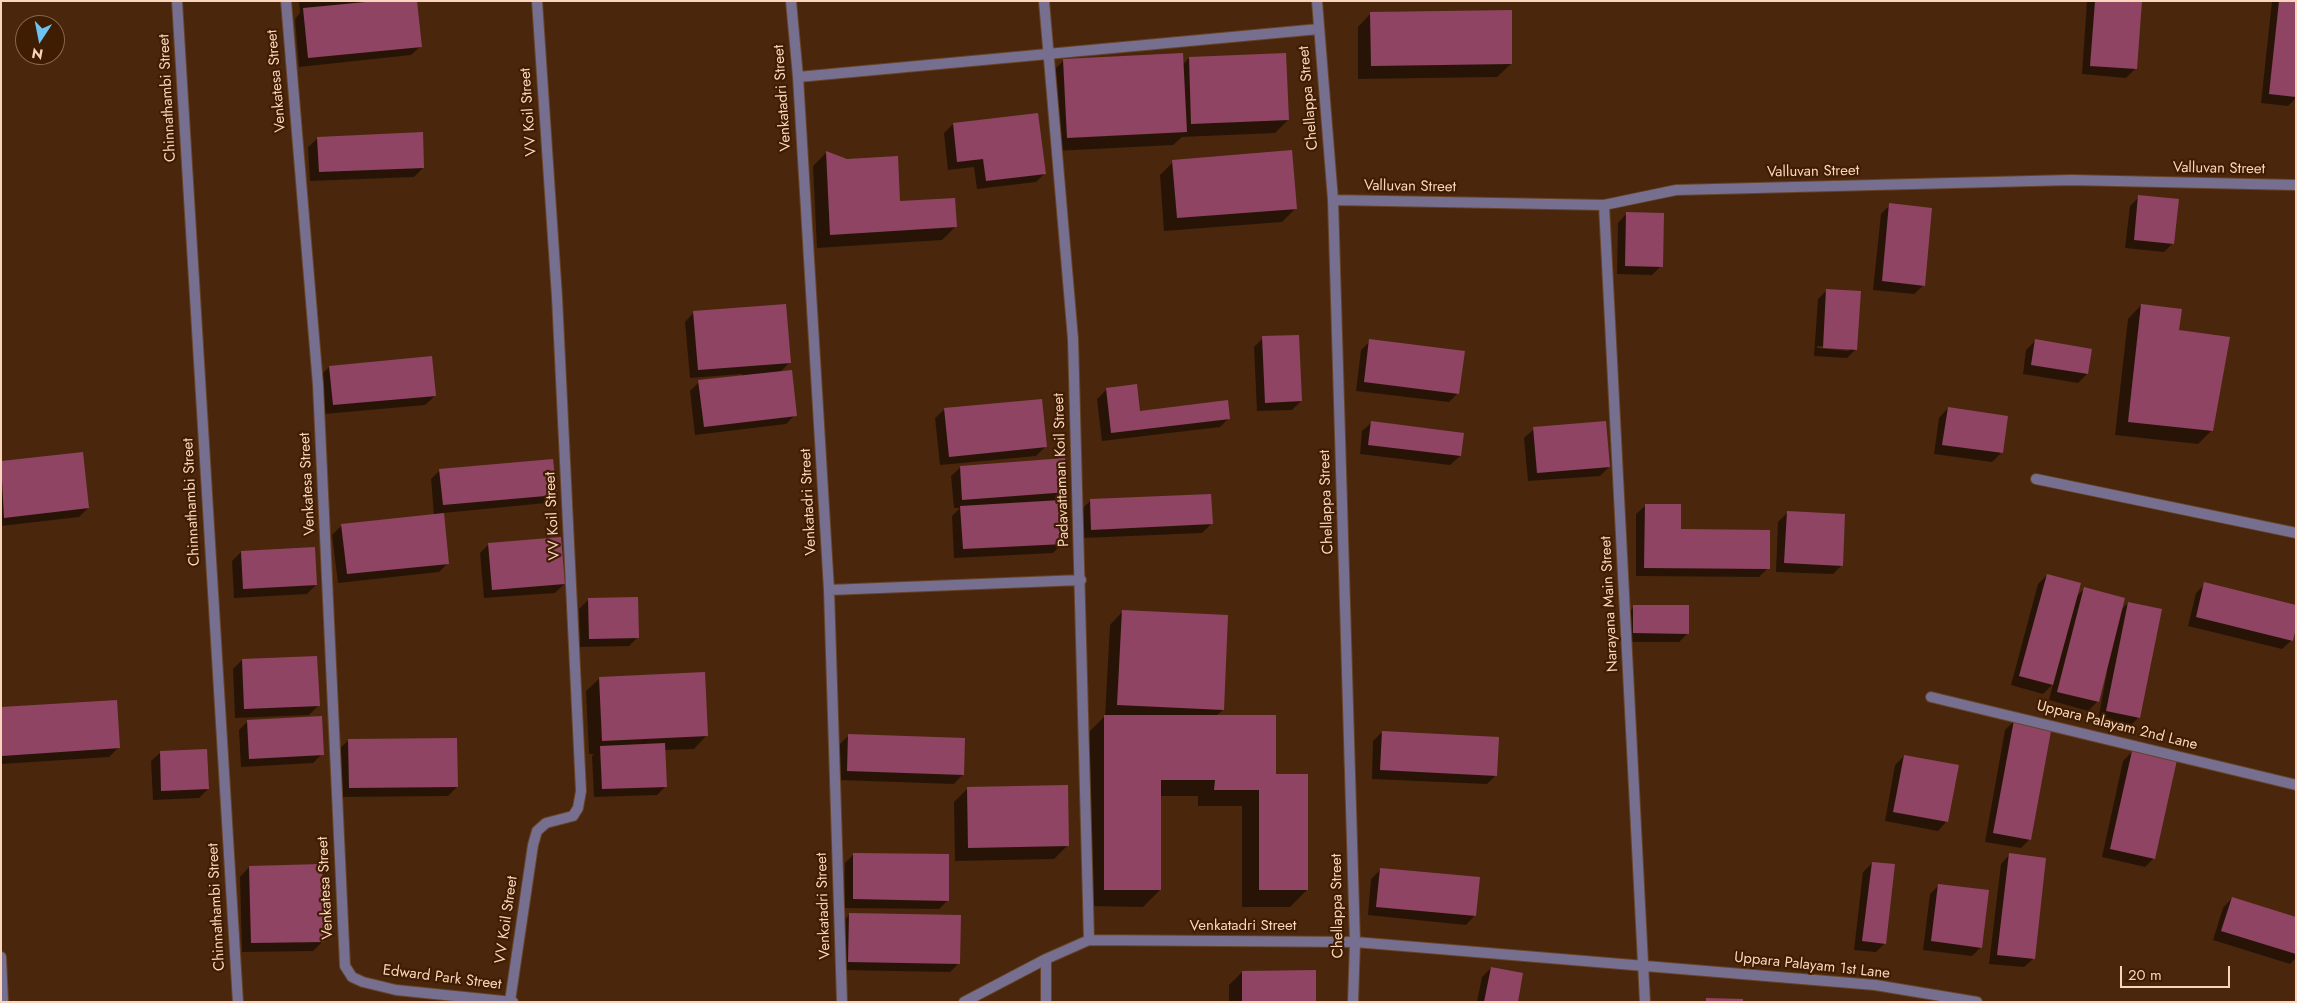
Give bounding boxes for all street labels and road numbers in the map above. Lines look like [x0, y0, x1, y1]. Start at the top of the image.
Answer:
street label: Venkatesa Street [264, 29, 290, 133]
street label: Chinnathambi Street [156, 34, 180, 162]
street label: Venkatadri Street [770, 44, 796, 152]
street label: Chellappa Street [1295, 45, 1323, 151]
street label: VV Koil Street [517, 67, 541, 157]
street label: Valluvan Street [2173, 159, 2265, 179]
street label: Valluvan Street [1767, 162, 1859, 182]
street label: Valluvan Street [1364, 177, 1456, 197]
street label: Padavattaman Koil Street [1050, 393, 1074, 547]
street label: Venkatesa Street [296, 432, 320, 536]
street label: Chinnathambi Street [180, 438, 204, 566]
street label: Venkatadri Street [797, 448, 821, 556]
street label: Chellappa Street [1316, 449, 1338, 555]
street label: VV Koil Street [542, 471, 564, 561]
street label: Narayana Main Street [1597, 536, 1623, 672]
street label: Uppara Palayam 2nd Lane [2035, 697, 2199, 755]
street label: Venkatesa Street [314, 836, 338, 940]
street label: Chinnathambi Street [205, 843, 229, 971]
street label: Venkatadri Street [813, 852, 835, 960]
street label: Chellappa Street [1328, 854, 1348, 958]
street label: VV Koil Street [492, 875, 522, 965]
street label: Venkatadri Street [1190, 917, 1296, 935]
street label: Uppara Palayam 1st Lane [1733, 949, 1891, 983]
street label: Edward Park Street [382, 962, 502, 994]

